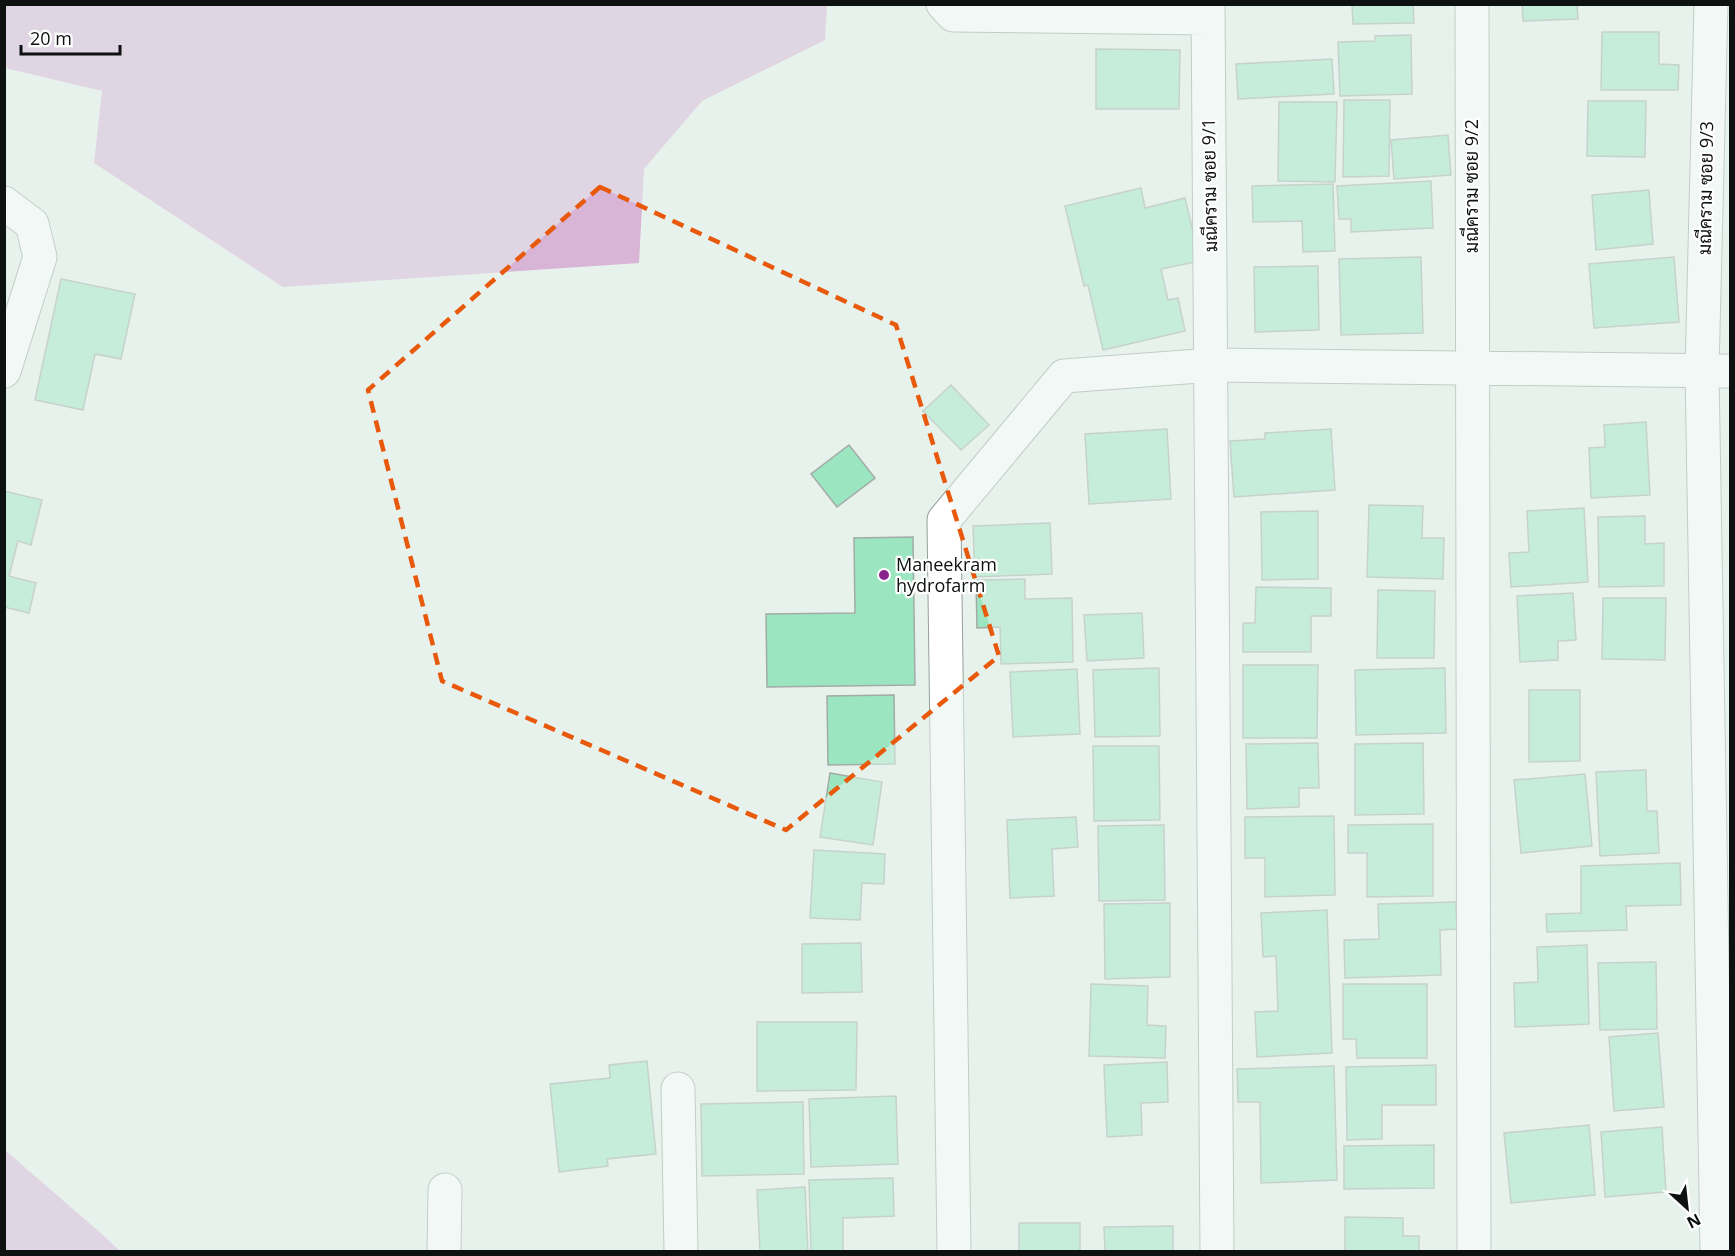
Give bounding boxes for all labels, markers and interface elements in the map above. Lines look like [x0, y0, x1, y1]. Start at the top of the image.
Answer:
scale bar [21, 18, 120, 56]
text: 20 m [30, 26, 72, 50]
street label: มณีคราม ซอย 9/1 [1196, 118, 1222, 252]
street label: มณีคราม ซอย 9/2 [1459, 119, 1483, 253]
street label: มณีคราม ซอย 9/3 [1692, 121, 1718, 255]
place label: Maneekram hydrofarm [896, 552, 997, 597]
marker: Maneekram hydrofarm [877, 568, 891, 582]
north arrow [1657, 1178, 1717, 1238]
text: N [1683, 1209, 1705, 1234]

